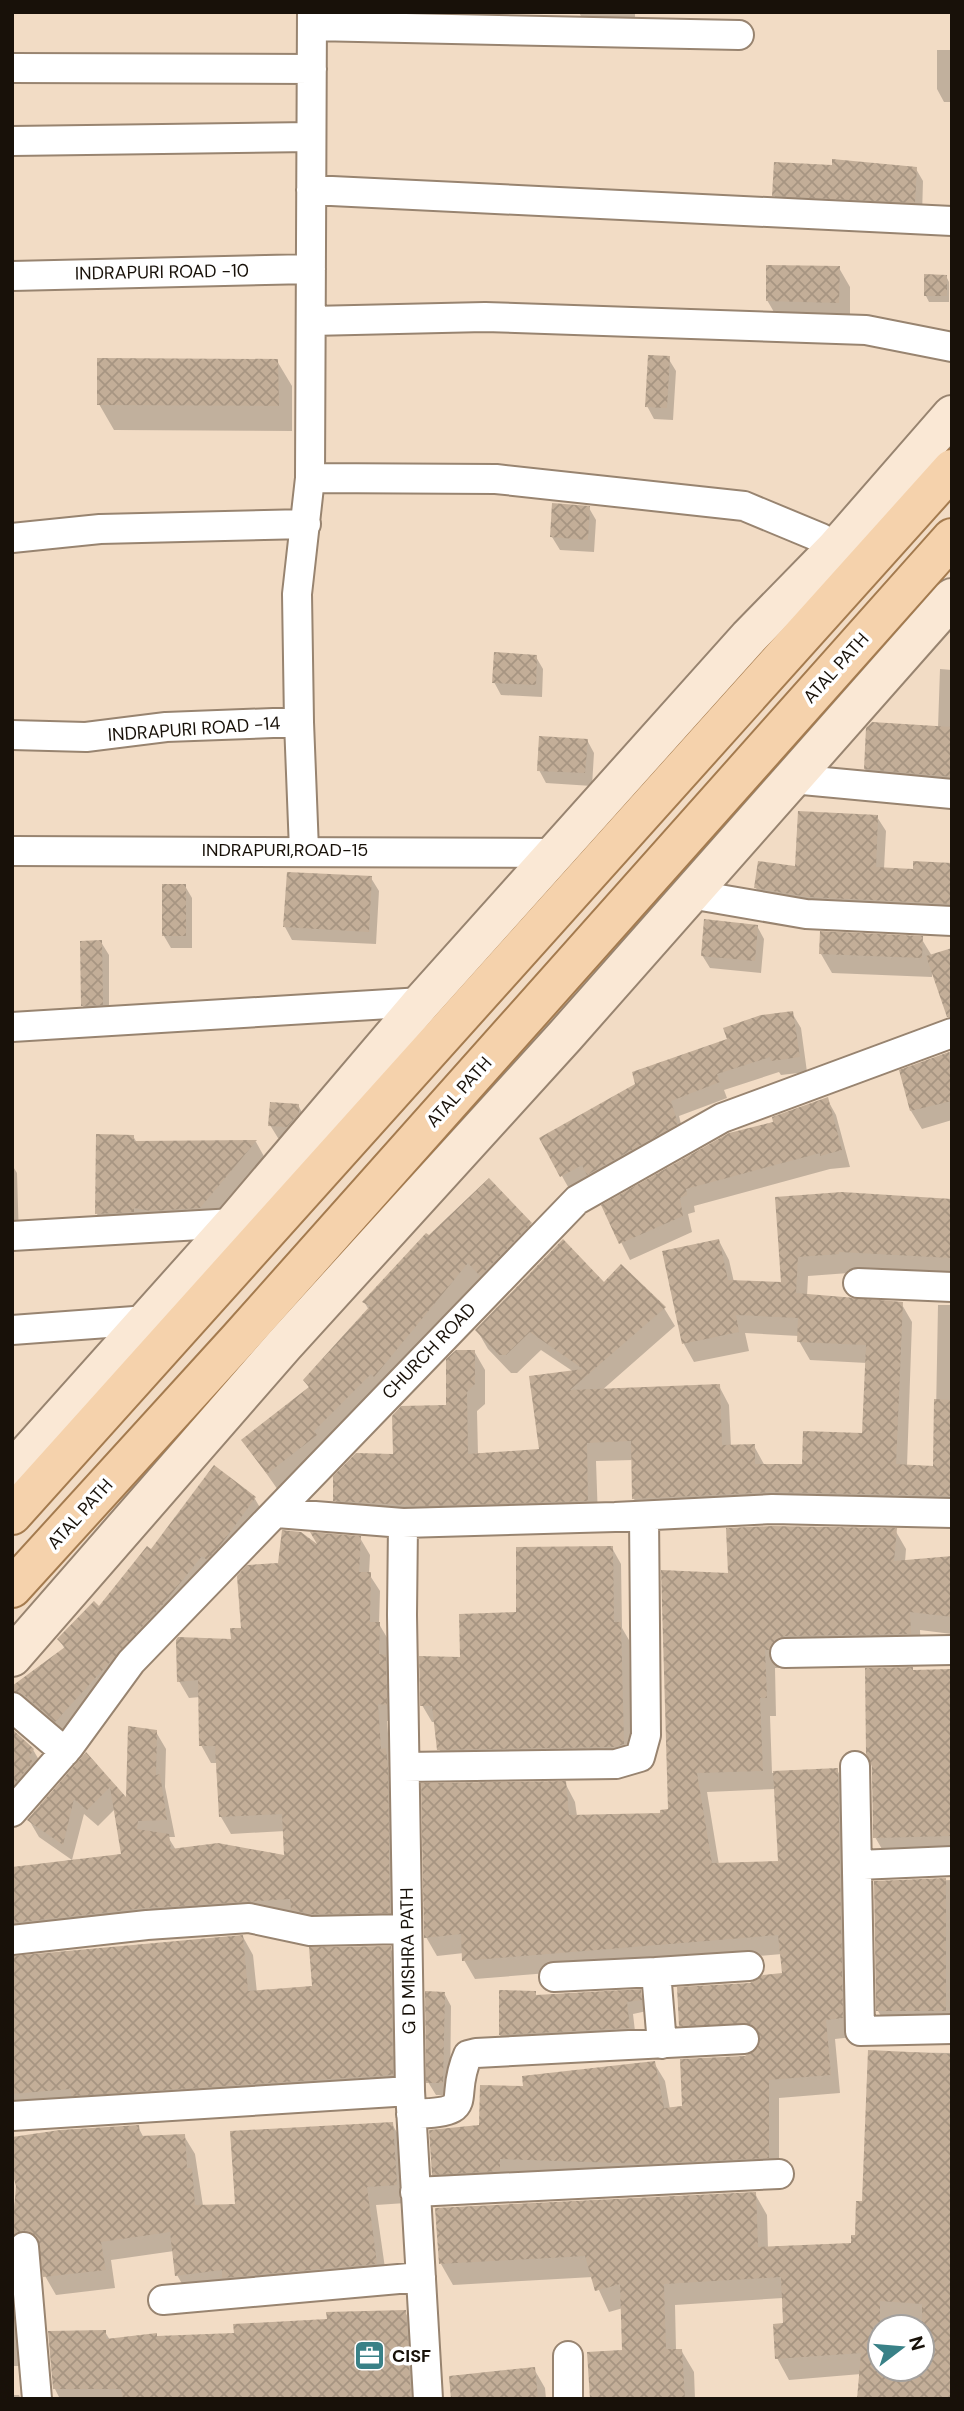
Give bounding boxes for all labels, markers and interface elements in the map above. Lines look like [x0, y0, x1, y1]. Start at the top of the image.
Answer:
street label: INDRAPURI ROAD -10 [75, 258, 249, 286]
street label: ATAL PATH [798, 628, 874, 708]
street label: INDRAPURI ROAD -14 [107, 711, 281, 747]
street label: INDRAPURI,ROAD-15 [202, 838, 368, 862]
street label: ATAL PATH [421, 1052, 497, 1132]
street label: CHURCH ROAD [377, 1297, 481, 1405]
street label: ATAL PATH [42, 1474, 118, 1554]
street label: G D MISHRA PATH [395, 1887, 421, 2035]
north arrow [866, 2313, 936, 2383]
text: N [903, 2333, 931, 2354]
office icon: CISF [352, 2339, 386, 2373]
place label: CISF [392, 2344, 431, 2368]

